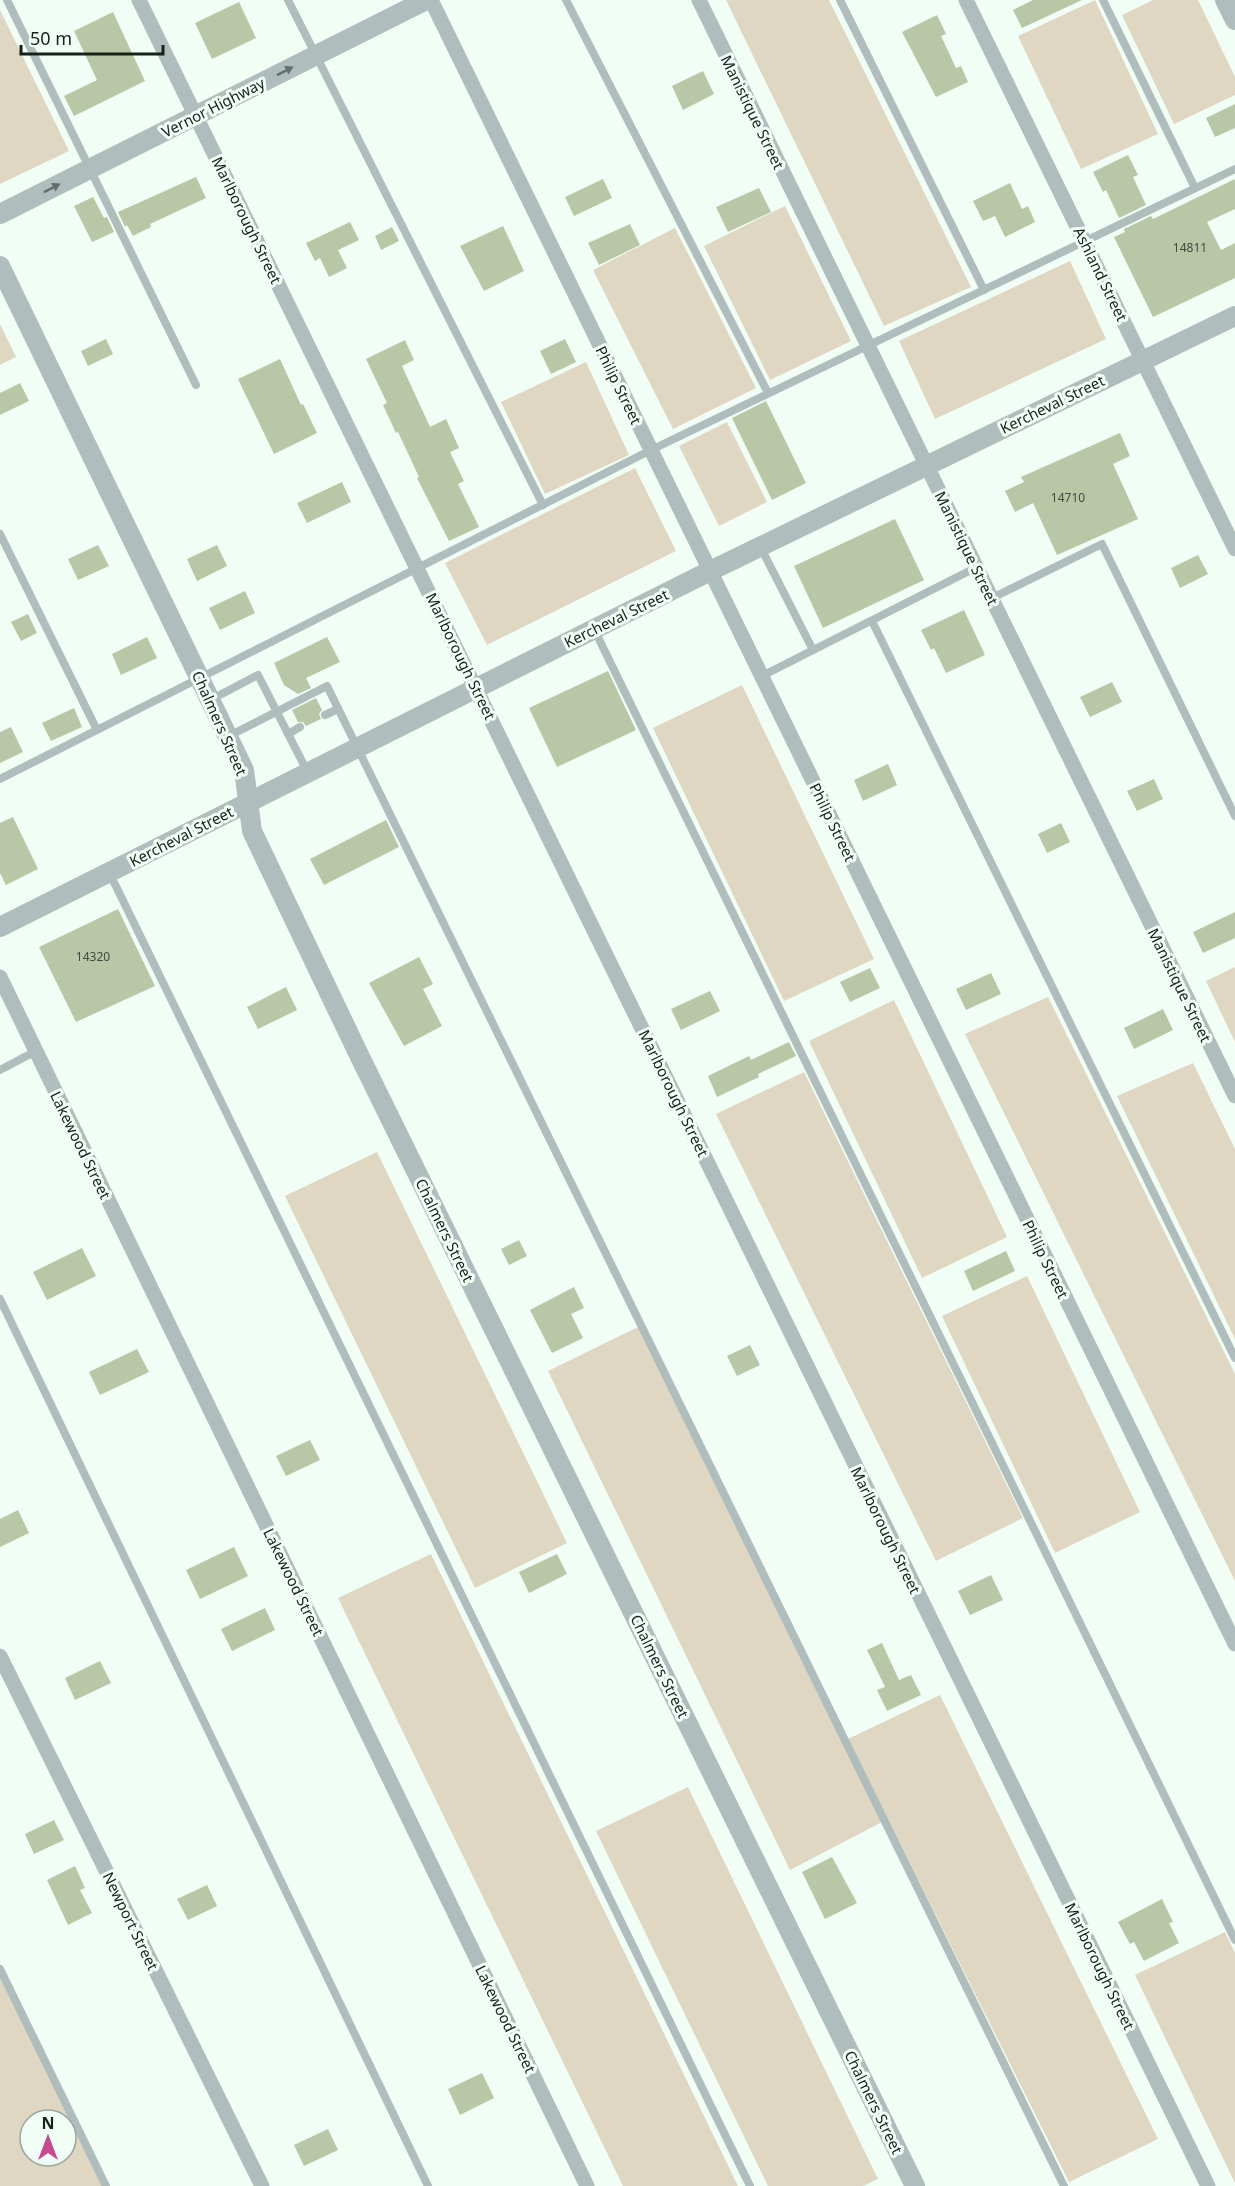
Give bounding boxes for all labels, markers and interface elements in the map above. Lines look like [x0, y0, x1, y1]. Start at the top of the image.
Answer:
scale bar [21, 18, 164, 56]
text: 50 m [30, 26, 72, 50]
street label: Manistique Street [717, 52, 790, 173]
one-way arrow [277, 66, 294, 76]
street label: Vernor Highway [158, 72, 268, 142]
street label: Marlborough Street [208, 153, 287, 287]
one-way arrow [44, 183, 61, 192]
street label: Ashland Street [1070, 224, 1133, 325]
house number: 14811 [1173, 239, 1207, 256]
street label: Philip Street [591, 342, 647, 428]
street label: Kercheval Street [996, 370, 1108, 438]
street label: Manistique Street [931, 488, 1004, 609]
house number: 14710 [1051, 489, 1085, 506]
street label: Kercheval Street [560, 584, 672, 652]
street label: Marlborough Street [422, 589, 501, 723]
street label: Chalmers Street [188, 667, 252, 779]
street label: Philip Street [805, 779, 861, 865]
street label: Kercheval Street [126, 801, 237, 871]
street label: Manistique Street [1144, 925, 1217, 1046]
house number: 14320 [76, 948, 110, 965]
street label: Marlborough Street [635, 1026, 714, 1160]
street label: Lakewood Street [46, 1088, 116, 1203]
street label: Chalmers Street [411, 1175, 479, 1286]
street label: Philip Street [1018, 1216, 1074, 1302]
street label: Marlborough Street [847, 1463, 926, 1597]
street label: Lakewood Street [259, 1525, 329, 1640]
street label: Chalmers Street [626, 1611, 694, 1722]
street label: Newport Street [99, 1869, 164, 1974]
street label: Marlborough Street [1061, 1899, 1140, 2033]
street label: Lakewood Street [471, 1962, 541, 2077]
street label: Chalmers Street [840, 2047, 908, 2158]
north arrow [18, 2108, 78, 2168]
text: N [41, 2112, 55, 2134]

